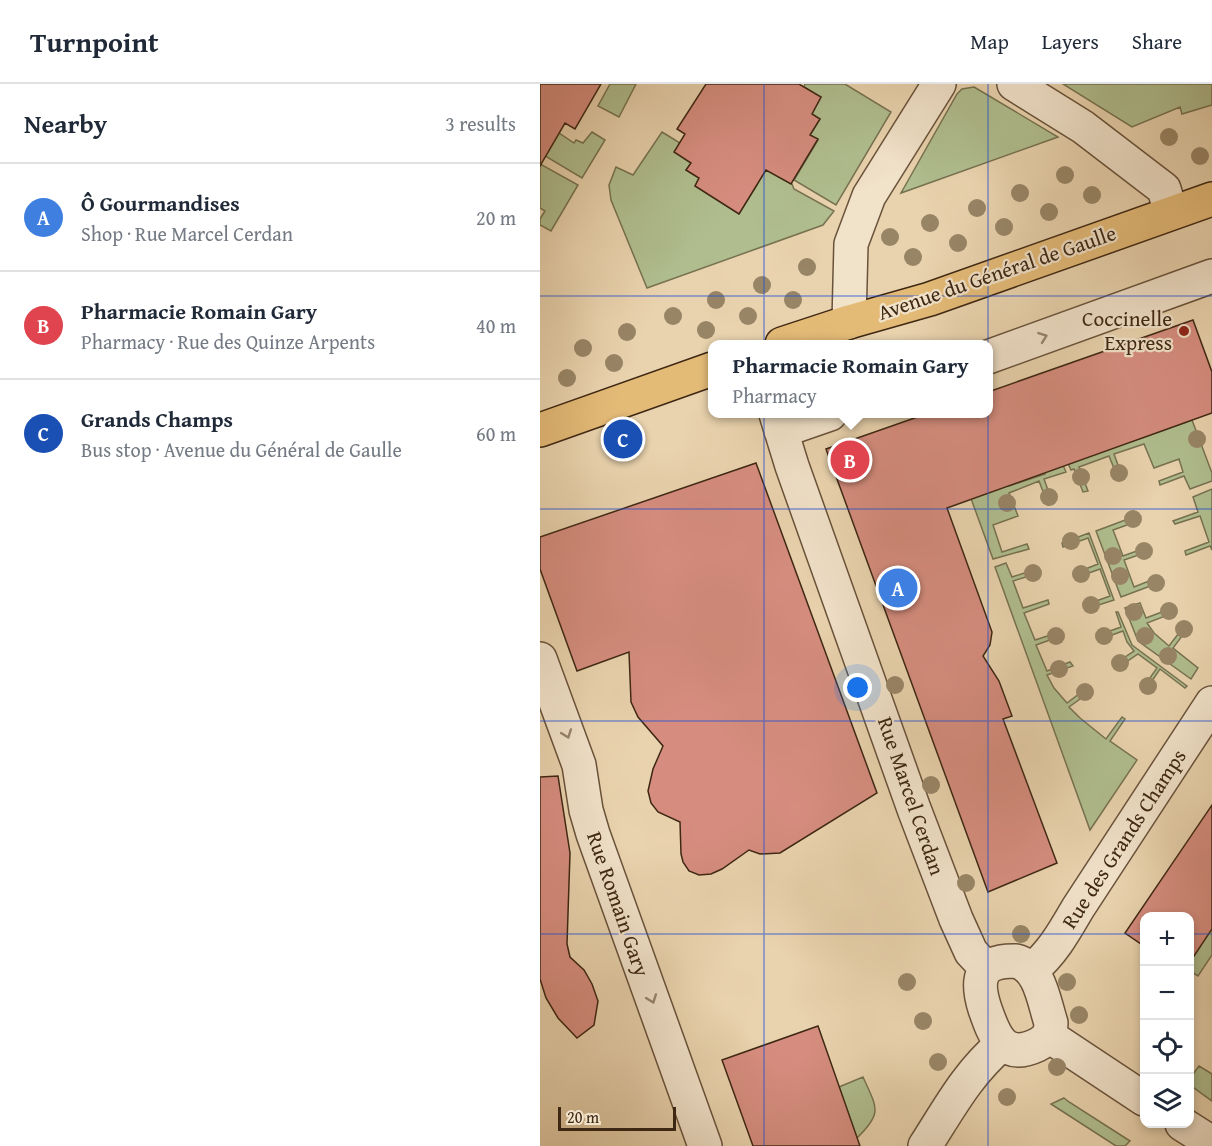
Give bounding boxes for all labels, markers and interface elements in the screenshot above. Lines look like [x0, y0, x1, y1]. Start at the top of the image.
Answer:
text: Turnpoint [30, 21, 159, 62]
text: Map [970, 26, 1009, 57]
text: Layers [1042, 26, 1099, 57]
text: Share [1132, 26, 1182, 57]
text: Nearby [24, 104, 107, 143]
text: 3 results [445, 109, 516, 138]
text: Ô Gourmandises [81, 187, 240, 219]
text: A [37, 203, 50, 232]
text: 20 m [476, 203, 516, 232]
street label: Avenue du Général de Gaulle [874, 217, 1120, 328]
text: Shop · Rue Marcel Cerdan [81, 219, 293, 248]
text: Pharmacie Romain Gary [81, 295, 317, 327]
place label: Coccinelle Express [1082, 303, 1172, 358]
text: B [37, 311, 50, 340]
text: 40 m [476, 311, 516, 340]
marker: Coccinelle Express [1177, 324, 1191, 338]
text: Pharmacy · Rue des Quinze Arpents [81, 327, 375, 356]
one-way arrow [1037, 331, 1048, 344]
popup [708, 340, 993, 418]
text: Pharmacie Romain Gary [732, 349, 969, 381]
text: Pharmacy [732, 381, 817, 410]
text: Grands Champs [81, 403, 233, 435]
pin: C [604, 416, 643, 462]
text: C [38, 419, 49, 448]
text: 60 m [476, 419, 516, 448]
text: Bus stop · Avenue du Général de Gaulle [81, 435, 402, 464]
pin: B [830, 438, 870, 482]
pin: A [878, 566, 918, 610]
your location [843, 673, 872, 702]
street label: Rue Marcel Cerdan [870, 712, 953, 879]
one-way arrow [560, 728, 572, 739]
street label: Rue des Grands Champs [1054, 743, 1193, 935]
street label: Rue Romain Gary [579, 827, 658, 981]
map controls [1140, 912, 1194, 1128]
button: + [1140, 912, 1194, 966]
button: − [1140, 966, 1194, 1020]
one-way arrow [644, 993, 657, 1004]
button: locate [1140, 1020, 1194, 1074]
button: layers [1140, 1074, 1194, 1128]
scale bar [558, 1104, 676, 1132]
text: 20 m [567, 1105, 599, 1129]

